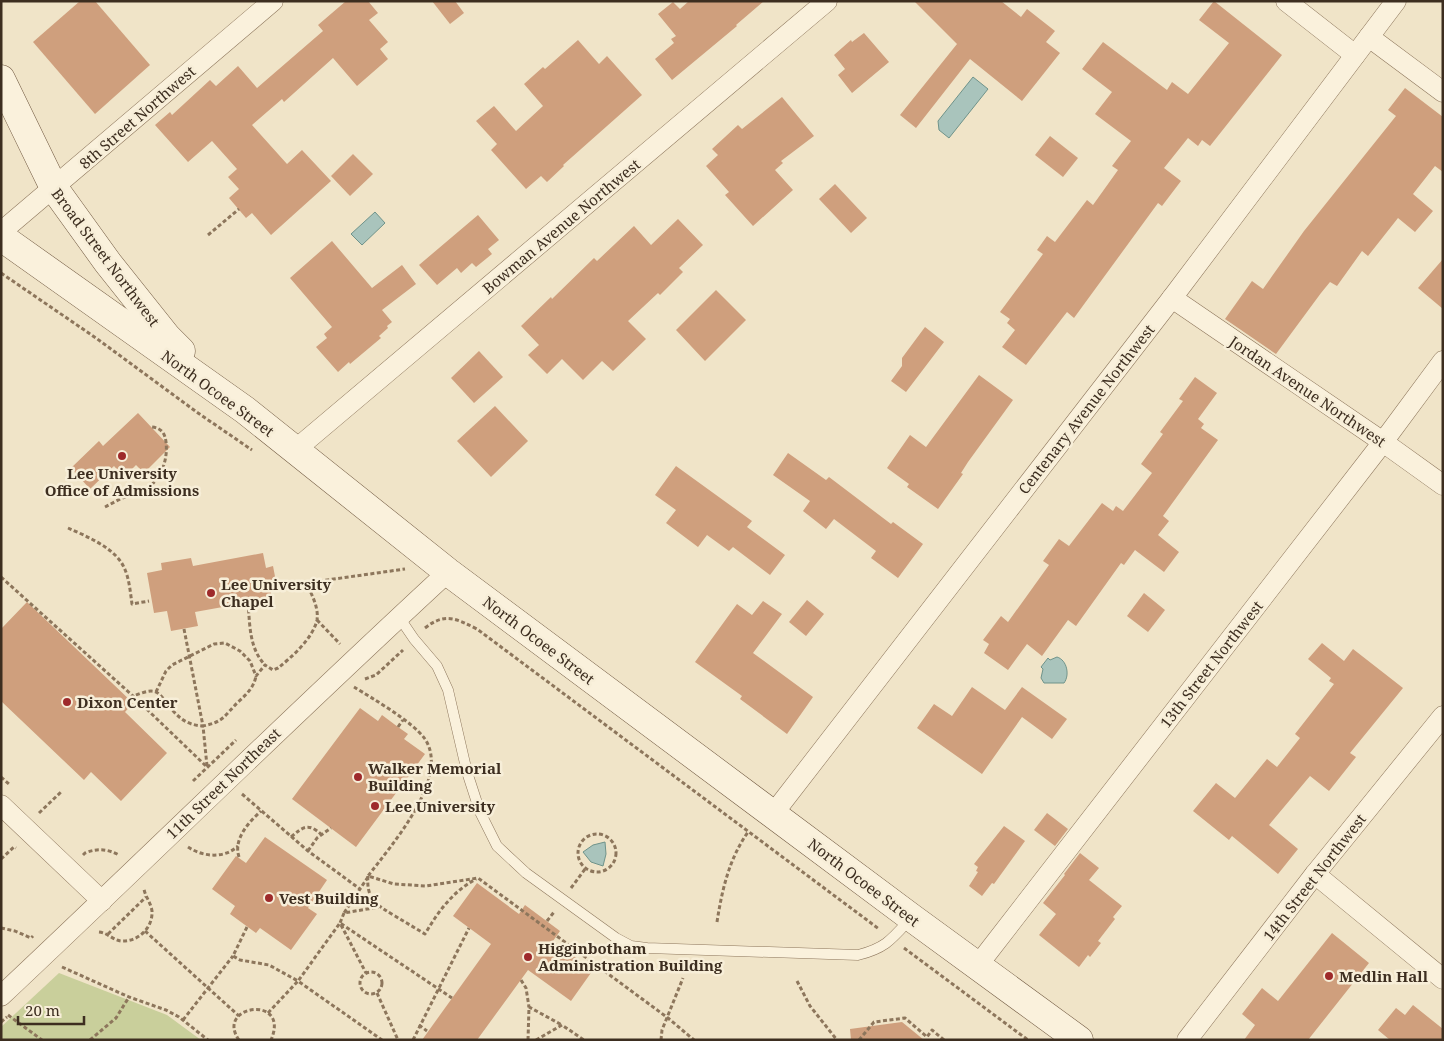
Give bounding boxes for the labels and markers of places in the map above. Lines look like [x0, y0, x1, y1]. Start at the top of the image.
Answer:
marker: Lee University Office of Admissions [116, 450, 128, 462]
place label: Lee University Office of Admissions [45, 463, 199, 500]
place label: Lee University Chapel [221, 574, 331, 611]
marker: Lee University Chapel [205, 587, 217, 599]
place label: Dixon Center [77, 692, 178, 712]
marker: Dixon Center [61, 696, 73, 708]
place label: Walker Memorial Building [368, 758, 502, 795]
marker: Walker Memorial Building [352, 771, 364, 783]
place label: Lee University [385, 796, 495, 816]
marker: Lee University [369, 800, 381, 812]
place label: Vest Building [279, 888, 379, 908]
marker: Vest Building [263, 892, 275, 904]
place label: Higginbotham Administration Building [538, 938, 723, 975]
marker: Higginbotham Administration Building [522, 951, 534, 963]
place label: Medlin Hall [1339, 966, 1429, 986]
marker: Medlin Hall [1323, 970, 1335, 982]

